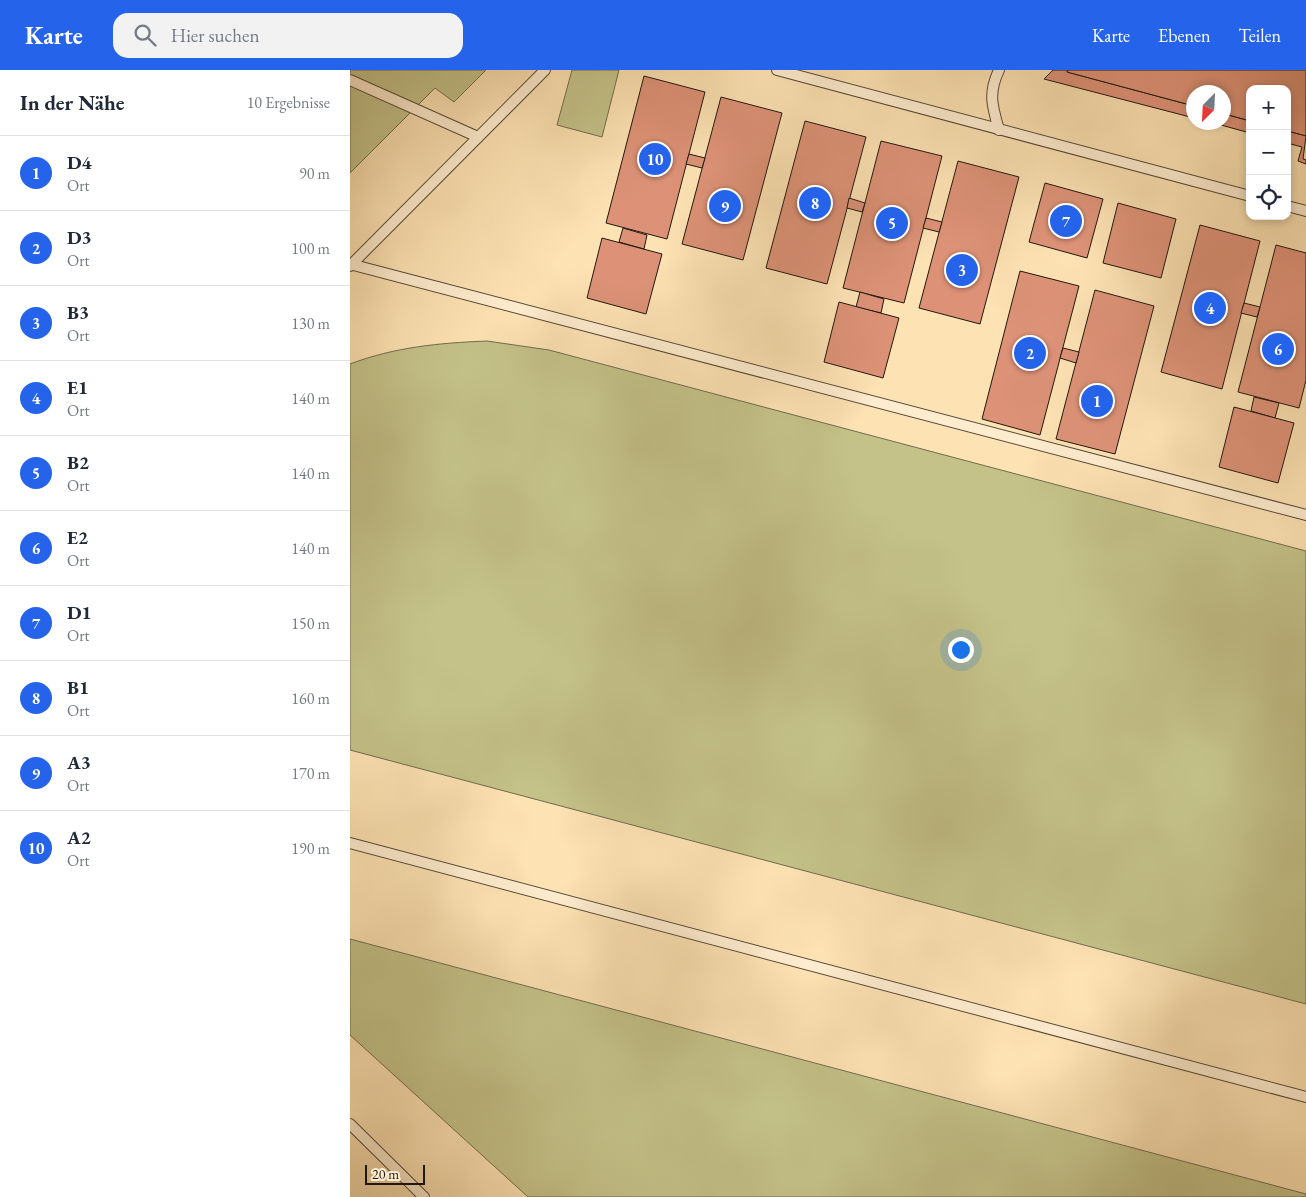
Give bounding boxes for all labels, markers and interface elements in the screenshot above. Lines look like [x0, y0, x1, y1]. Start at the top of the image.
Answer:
search box [113, 13, 463, 58]
text: Karte [25, 20, 83, 51]
icon: search [131, 21, 159, 49]
text: Hier suchen [171, 23, 260, 48]
text: Karte [1092, 24, 1130, 47]
text: Ebenen [1158, 24, 1211, 47]
text: Teilen [1239, 24, 1281, 47]
north arrow [1186, 85, 1231, 130]
map controls [1246, 85, 1291, 220]
button: + [1246, 85, 1291, 130]
text: In der Nähe [20, 89, 125, 116]
text: 10 Ergebnisse [247, 92, 330, 113]
button: − [1246, 130, 1291, 175]
pin: 10 [639, 140, 671, 178]
text: D4 [67, 150, 92, 175]
text: 1 [32, 163, 40, 184]
text: 90 m [299, 163, 330, 184]
text: Ort [67, 175, 90, 196]
button: locate [1246, 175, 1291, 220]
pin: 8 [799, 184, 831, 222]
pin: 9 [709, 187, 741, 225]
pin: 7 [1050, 202, 1082, 240]
pin: 5 [876, 204, 908, 242]
text: D3 [67, 225, 92, 250]
text: 2 [32, 238, 40, 259]
text: 100 m [291, 238, 330, 259]
text: Ort [67, 250, 90, 271]
pin: 3 [946, 251, 978, 289]
pin: 4 [1194, 289, 1226, 327]
text: B3 [67, 300, 89, 325]
text: 3 [32, 313, 40, 334]
text: 130 m [291, 313, 330, 334]
text: Ort [67, 325, 90, 346]
pin: 6 [1262, 330, 1294, 368]
pin: 2 [1014, 334, 1046, 372]
text: E1 [67, 375, 88, 400]
pin: 1 [1081, 382, 1113, 420]
text: 4 [32, 388, 40, 409]
text: 140 m [291, 388, 330, 409]
text: Ort [67, 400, 90, 421]
text: B2 [67, 450, 89, 475]
text: 5 [32, 463, 40, 484]
text: 140 m [291, 463, 330, 484]
text: Ort [67, 475, 90, 496]
text: E2 [67, 525, 88, 550]
text: 6 [32, 538, 40, 559]
text: 140 m [291, 538, 330, 559]
text: Ort [67, 550, 90, 571]
text: D1 [67, 600, 92, 625]
text: 7 [32, 613, 40, 634]
text: 150 m [291, 613, 330, 634]
text: Ort [67, 625, 90, 646]
your location [948, 637, 974, 663]
text: B1 [67, 675, 89, 700]
text: 8 [32, 688, 40, 709]
text: 160 m [291, 688, 330, 709]
text: Ort [67, 700, 90, 721]
text: A3 [67, 750, 91, 775]
text: 9 [32, 763, 40, 784]
text: 170 m [291, 763, 330, 784]
text: Ort [67, 775, 90, 796]
text: A2 [67, 825, 91, 850]
text: 10 [28, 838, 44, 859]
text: 190 m [291, 838, 330, 859]
text: Ort [67, 850, 90, 871]
scale bar [365, 1162, 425, 1185]
text: 20 m [372, 1165, 399, 1183]

